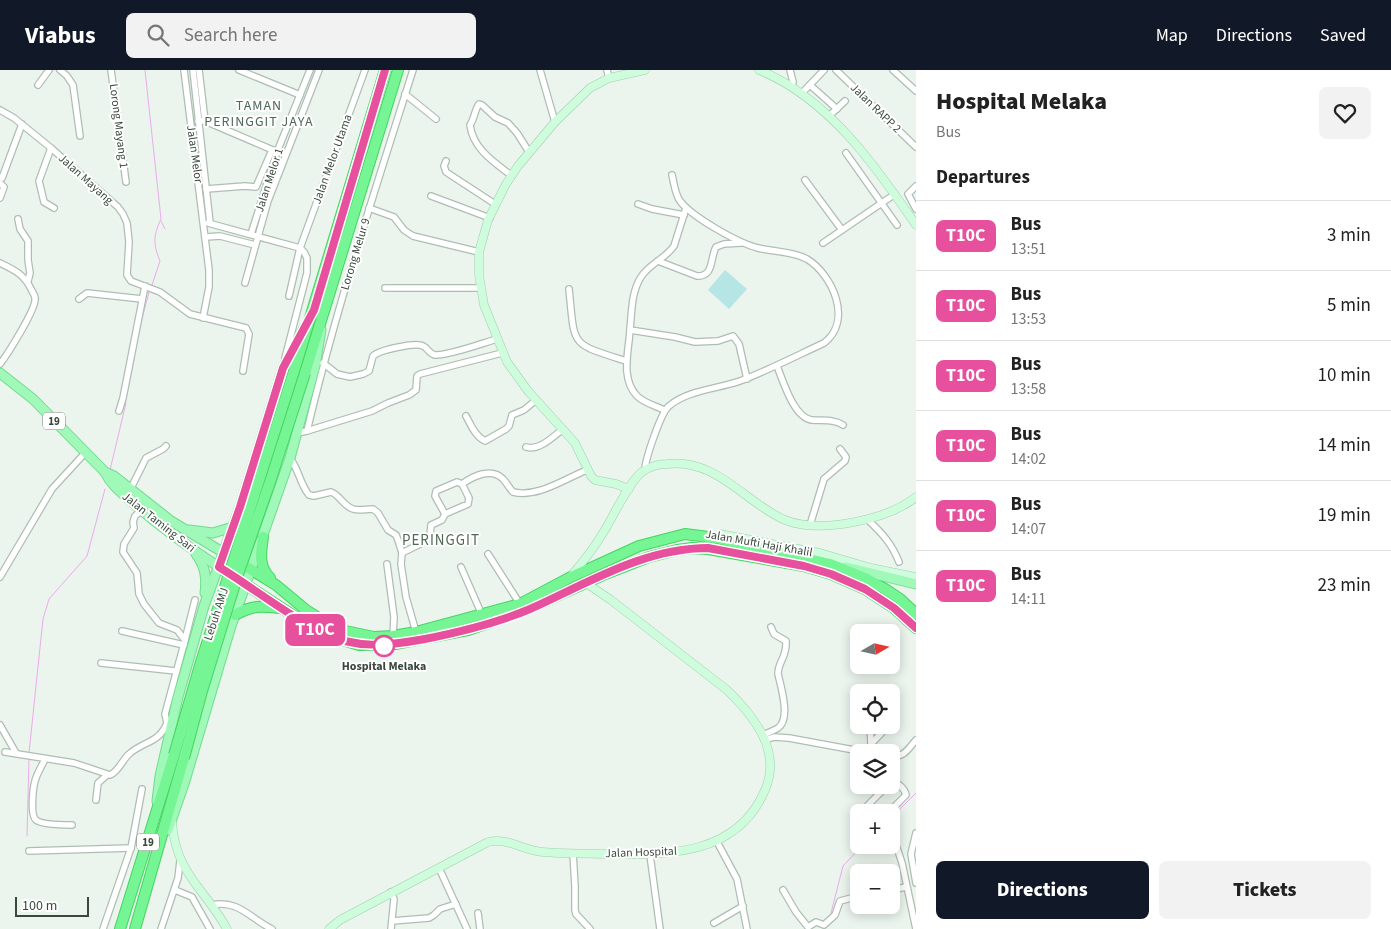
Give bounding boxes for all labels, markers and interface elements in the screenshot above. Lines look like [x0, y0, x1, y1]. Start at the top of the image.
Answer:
search box [126, 13, 476, 58]
text: Viabus [25, 18, 96, 53]
icon: search [144, 21, 172, 49]
text: Search here [184, 22, 277, 49]
text: Map [1156, 23, 1188, 48]
text: Directions [1216, 23, 1292, 48]
text: Saved [1320, 23, 1366, 48]
street label: Jalan RAPP 2 [846, 80, 905, 137]
street label: Lorong Mayang 1 [105, 83, 132, 169]
text: Hospital Melaka [936, 84, 1107, 119]
button: heart [1319, 87, 1371, 139]
district label: TAMAN PERINGGIT JAYA [204, 96, 314, 132]
street label: Jalan Melor Utama [308, 112, 357, 206]
text: Bus [936, 121, 961, 143]
street label: Jalan Melor [182, 124, 207, 185]
street label: Jalan Melor 1 [251, 146, 288, 214]
street label: Jalan Mayang [54, 150, 117, 209]
text: Departures [936, 164, 1030, 191]
text: Bus [1011, 211, 1041, 238]
street label: Lorong Melur 9 [336, 216, 375, 292]
text: 3 min [1327, 222, 1371, 249]
text: T10C [946, 223, 986, 248]
text: 13:51 [1011, 238, 1046, 260]
text: Bus [1011, 281, 1041, 308]
text: 5 min [1327, 292, 1371, 319]
text: T10C [946, 293, 986, 318]
text: 13:53 [1011, 308, 1046, 330]
text: Bus [1011, 351, 1041, 378]
text: 10 min [1317, 362, 1371, 389]
text: T10C [946, 363, 986, 388]
text: 13:58 [1011, 378, 1046, 400]
road number: 19 [43, 412, 65, 430]
text: Bus [1011, 421, 1041, 448]
text: 14 min [1317, 432, 1371, 459]
text: T10C [946, 433, 986, 458]
text: 14:02 [1011, 448, 1046, 470]
street label: Jalan Taming Sari [118, 488, 199, 557]
text: Bus [1011, 491, 1041, 518]
text: 19 min [1317, 502, 1371, 529]
text: T10C [946, 503, 986, 528]
text: 14:07 [1011, 518, 1046, 540]
street label: Jalan Mufti Haji Khalil [704, 526, 814, 561]
district label: PERINGGIT [402, 530, 480, 551]
text: Bus [1011, 561, 1041, 588]
text: 23 min [1317, 572, 1371, 599]
text: T10C [946, 573, 986, 598]
street label: Lebuh AMJ [200, 586, 233, 643]
text: 14:11 [1011, 588, 1046, 610]
line badge: T10C [280, 614, 350, 646]
text: T10C [295, 617, 335, 642]
north arrow [850, 624, 900, 674]
map controls [850, 624, 900, 914]
marker: Hospital Melaka [373, 635, 395, 657]
place label: Hospital Melaka [342, 658, 426, 675]
button: locate [850, 684, 900, 734]
button: layers [850, 744, 900, 794]
button: + [850, 804, 900, 854]
road number: 19 [137, 834, 159, 850]
street label: Jalan Hospital [605, 843, 677, 862]
button: Directions [936, 861, 1149, 919]
button: Tickets [1159, 861, 1371, 919]
button: − [850, 864, 900, 914]
scale bar [15, 894, 89, 917]
text: 100 m [22, 896, 57, 916]

